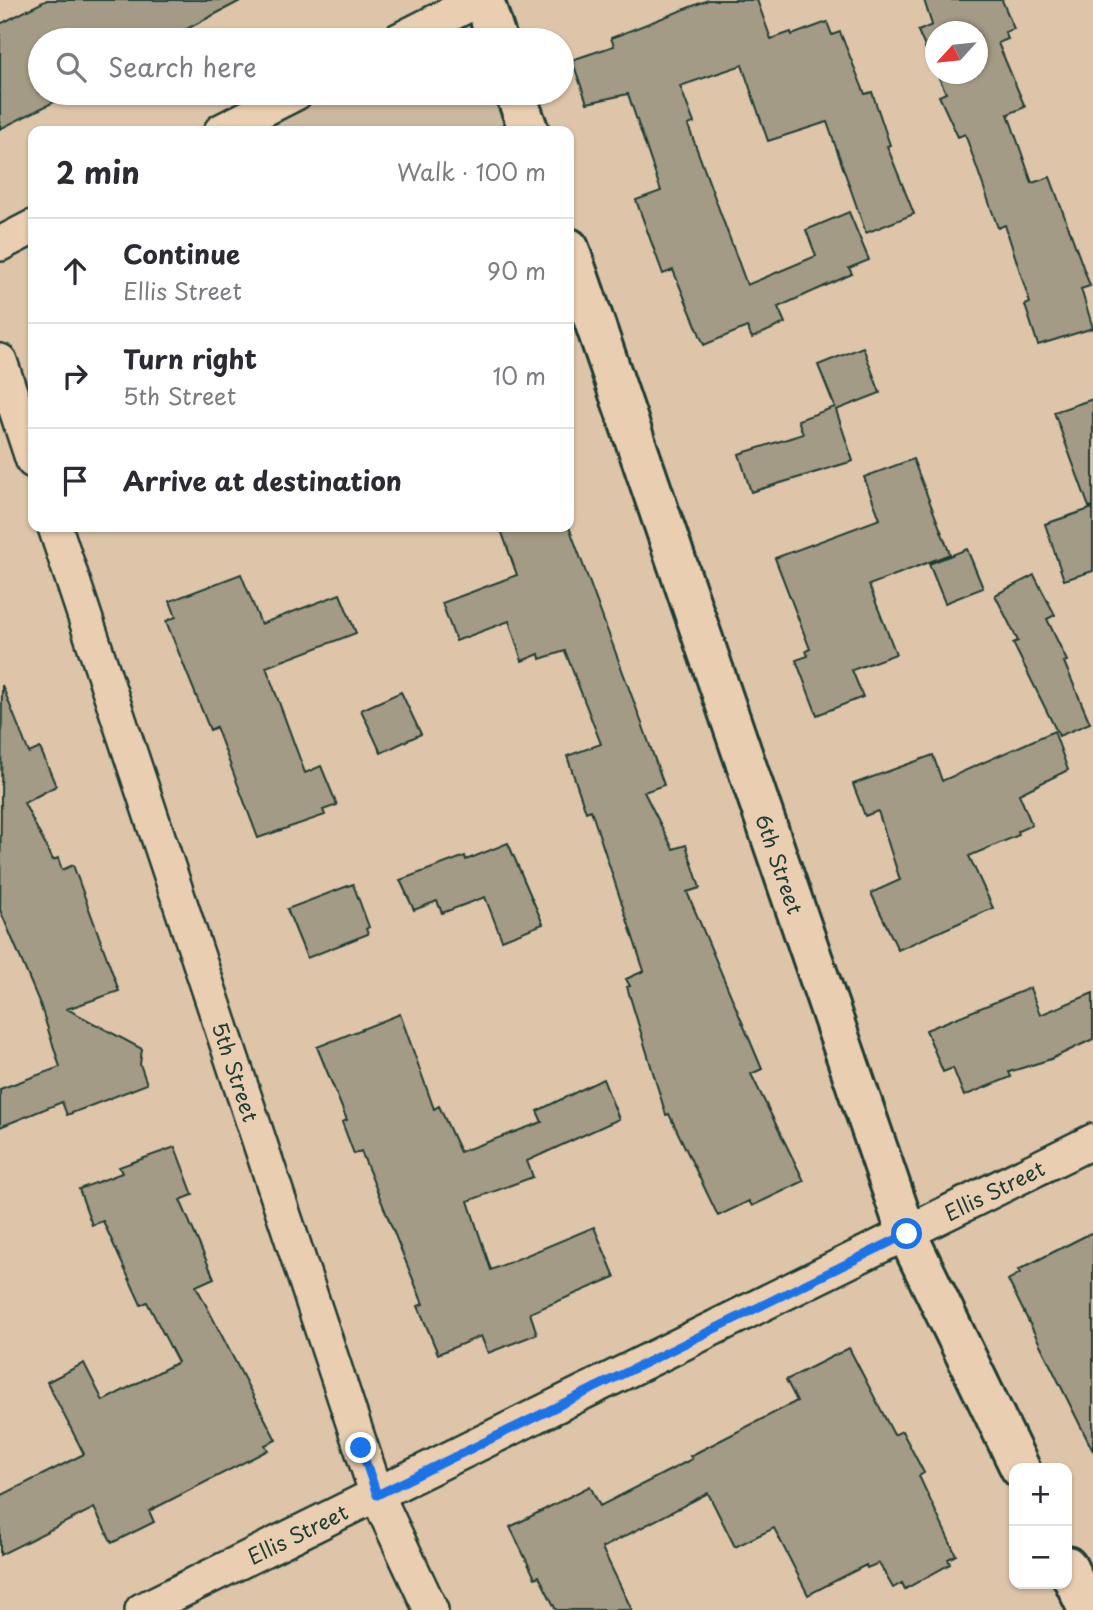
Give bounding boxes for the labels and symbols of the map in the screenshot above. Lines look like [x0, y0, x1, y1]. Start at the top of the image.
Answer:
north arrow [925, 21, 988, 84]
street label: 6th Street [748, 810, 812, 918]
street label: 5th Street [205, 1018, 268, 1126]
street label: Ellis Street [938, 1151, 1050, 1228]
route start [891, 1218, 922, 1249]
route end [345, 1432, 376, 1463]
street label: Ellis Street [241, 1495, 353, 1572]

